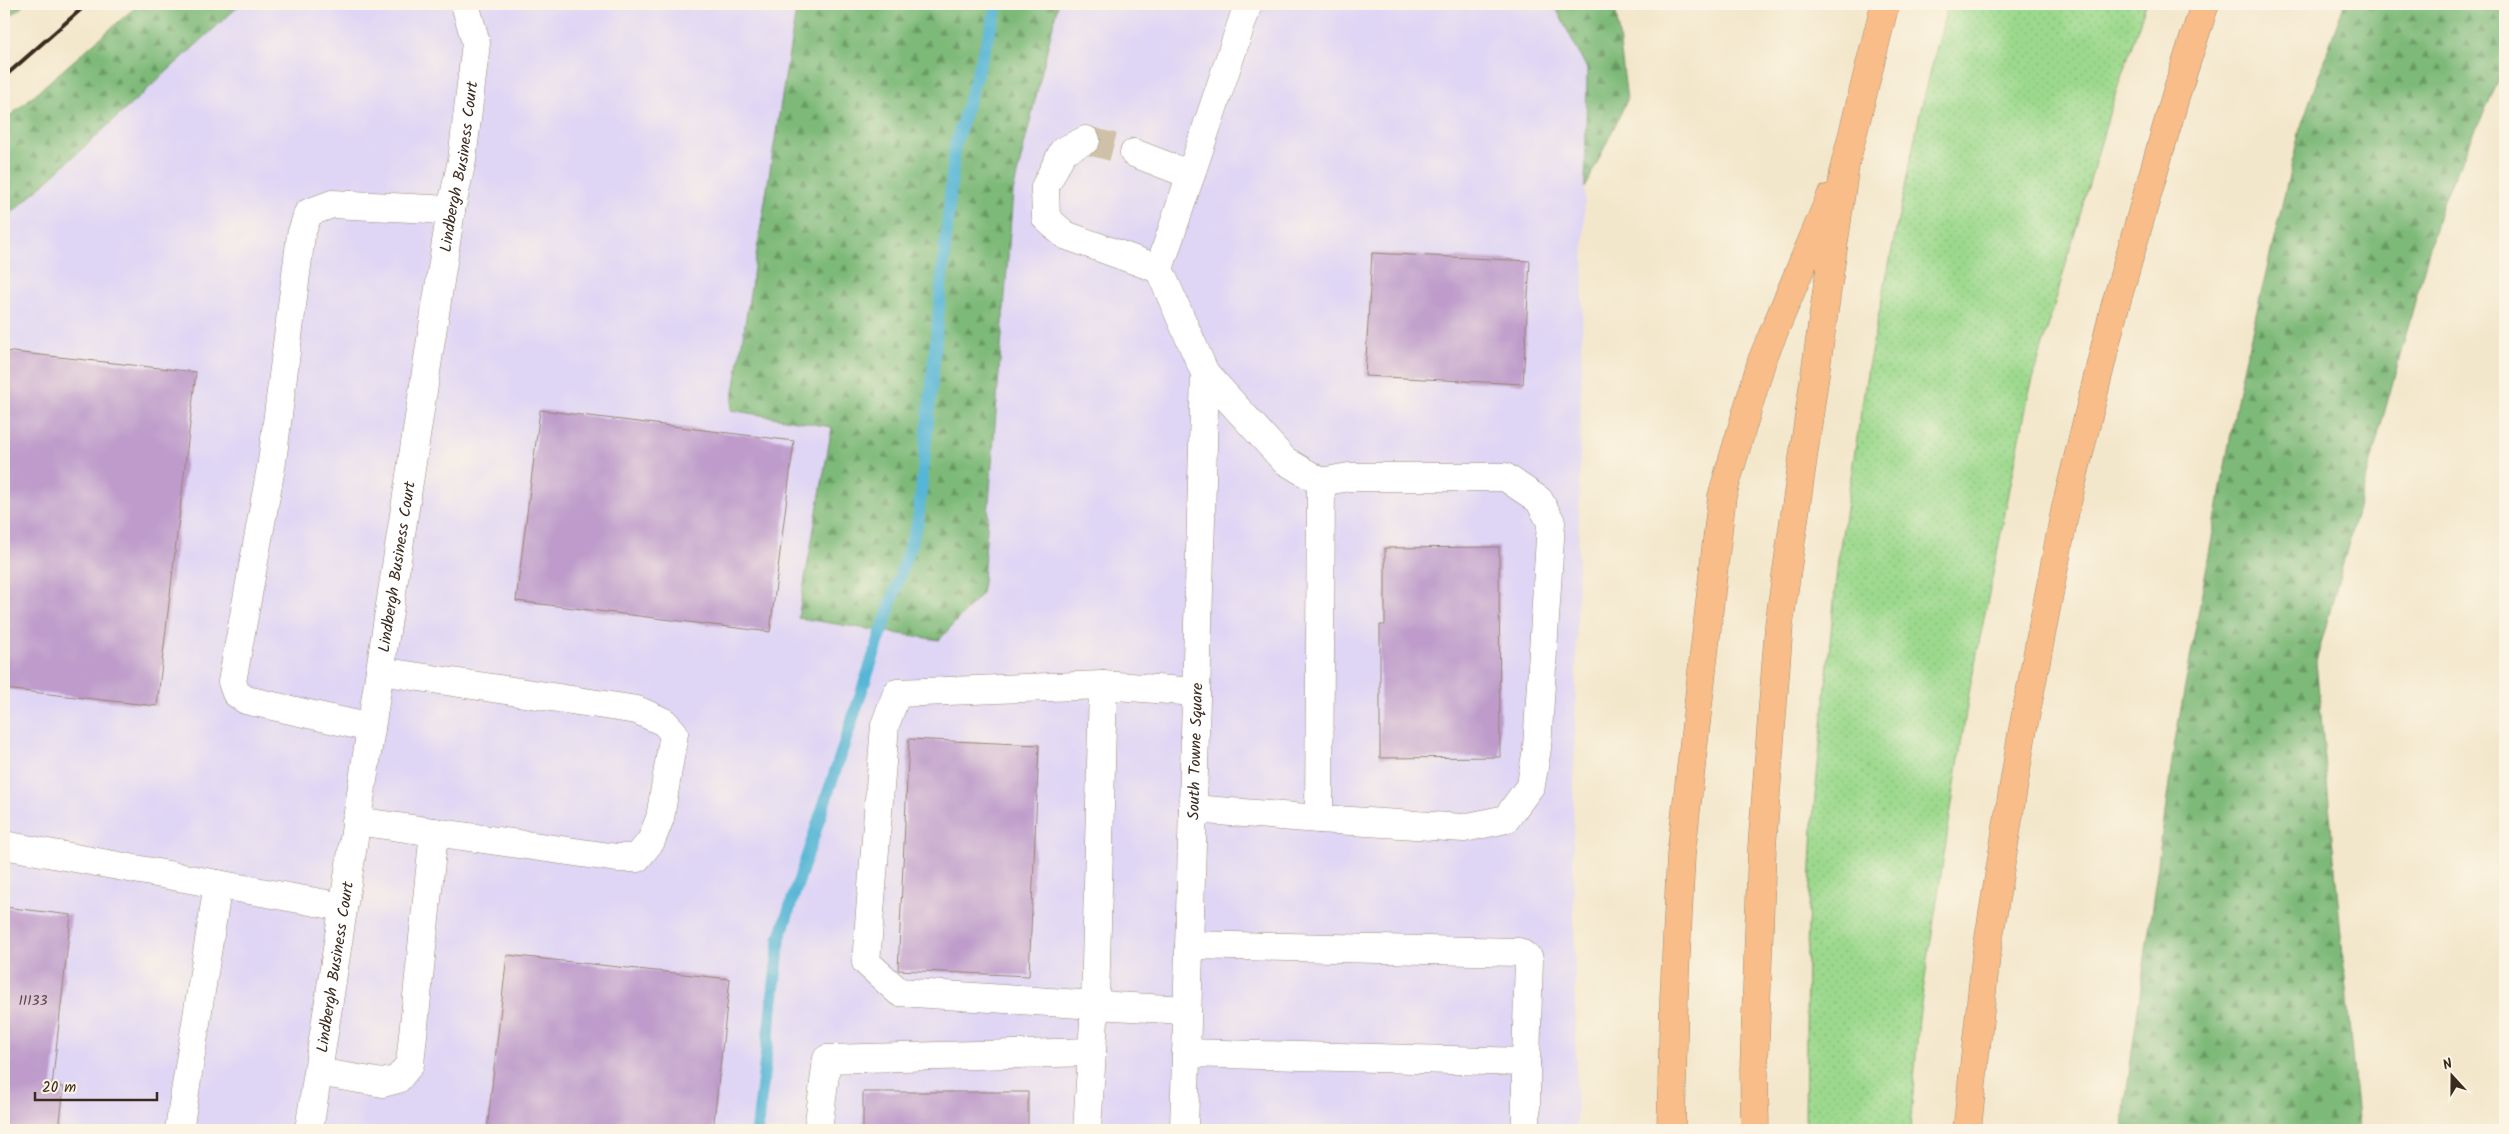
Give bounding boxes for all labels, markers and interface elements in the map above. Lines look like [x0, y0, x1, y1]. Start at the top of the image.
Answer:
street label: Lindbergh Business Court [434, 79, 485, 254]
street label: Lindbergh Business Court [372, 479, 423, 654]
street label: South Towne Square [1182, 682, 1210, 820]
street label: Lindbergh Business Court [310, 879, 361, 1055]
house number: 11133 [18, 990, 48, 1012]
north arrow [2426, 1052, 2476, 1102]
text: N [2440, 1053, 2456, 1077]
scale bar [35, 1069, 158, 1101]
text: 20 m [42, 1076, 76, 1100]

